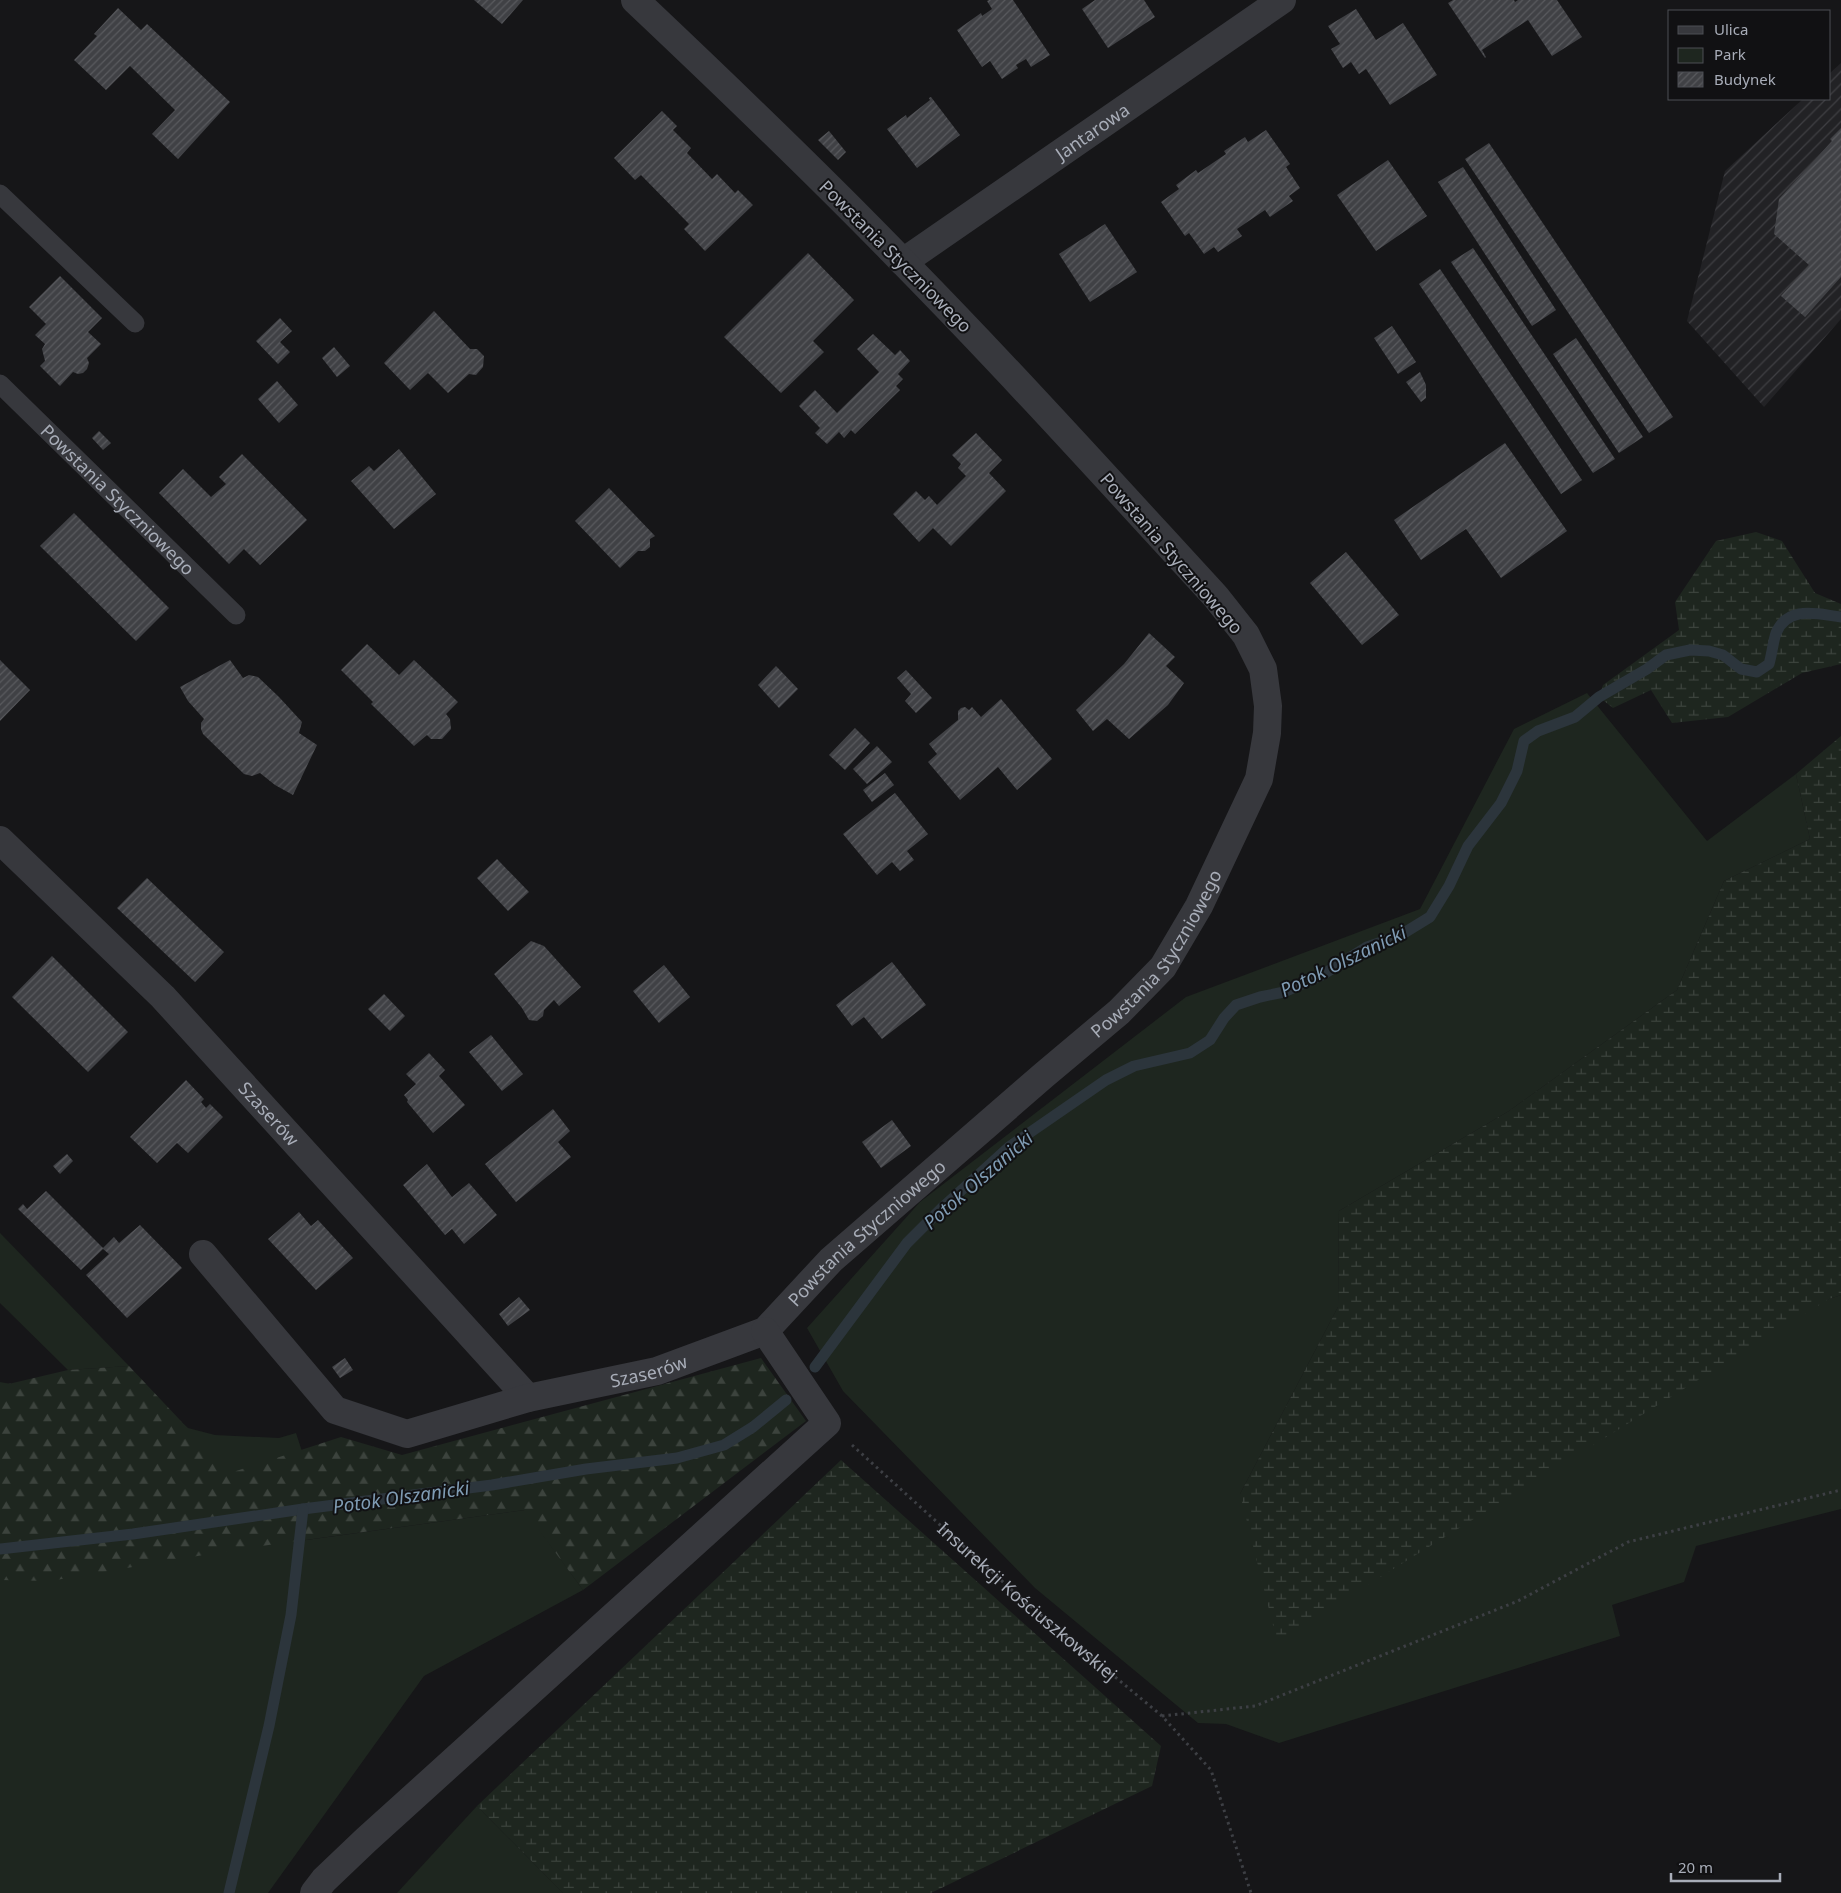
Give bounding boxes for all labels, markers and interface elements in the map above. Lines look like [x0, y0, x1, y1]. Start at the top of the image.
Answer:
legend [1668, 10, 1831, 100]
text: Ulica [1714, 19, 1748, 39]
text: Park [1714, 44, 1746, 64]
text: Budynek [1714, 69, 1776, 89]
street label: Jantarowa [1049, 97, 1134, 166]
street label: Powstania Styczniowego [814, 174, 978, 338]
street label: Powstania Styczniowego [36, 419, 200, 580]
street label: Powstania Styczniowego [1095, 467, 1249, 639]
street label: Powstania Styczniowego [1085, 866, 1227, 1043]
water label: Potok Olszanicki [1275, 919, 1412, 1003]
street label: Szaserów [234, 1076, 305, 1151]
water label: Potok Olszanicki [918, 1124, 1039, 1235]
street label: Powstania Styczniowego [782, 1154, 951, 1311]
street label: Szaserów [608, 1349, 690, 1393]
water label: Potok Olszanicki [331, 1474, 472, 1519]
street label: Insurekcji Kościuszkowskiej [933, 1516, 1122, 1686]
scale bar [1671, 1850, 1780, 1882]
text: 20 m [1678, 1857, 1713, 1877]

